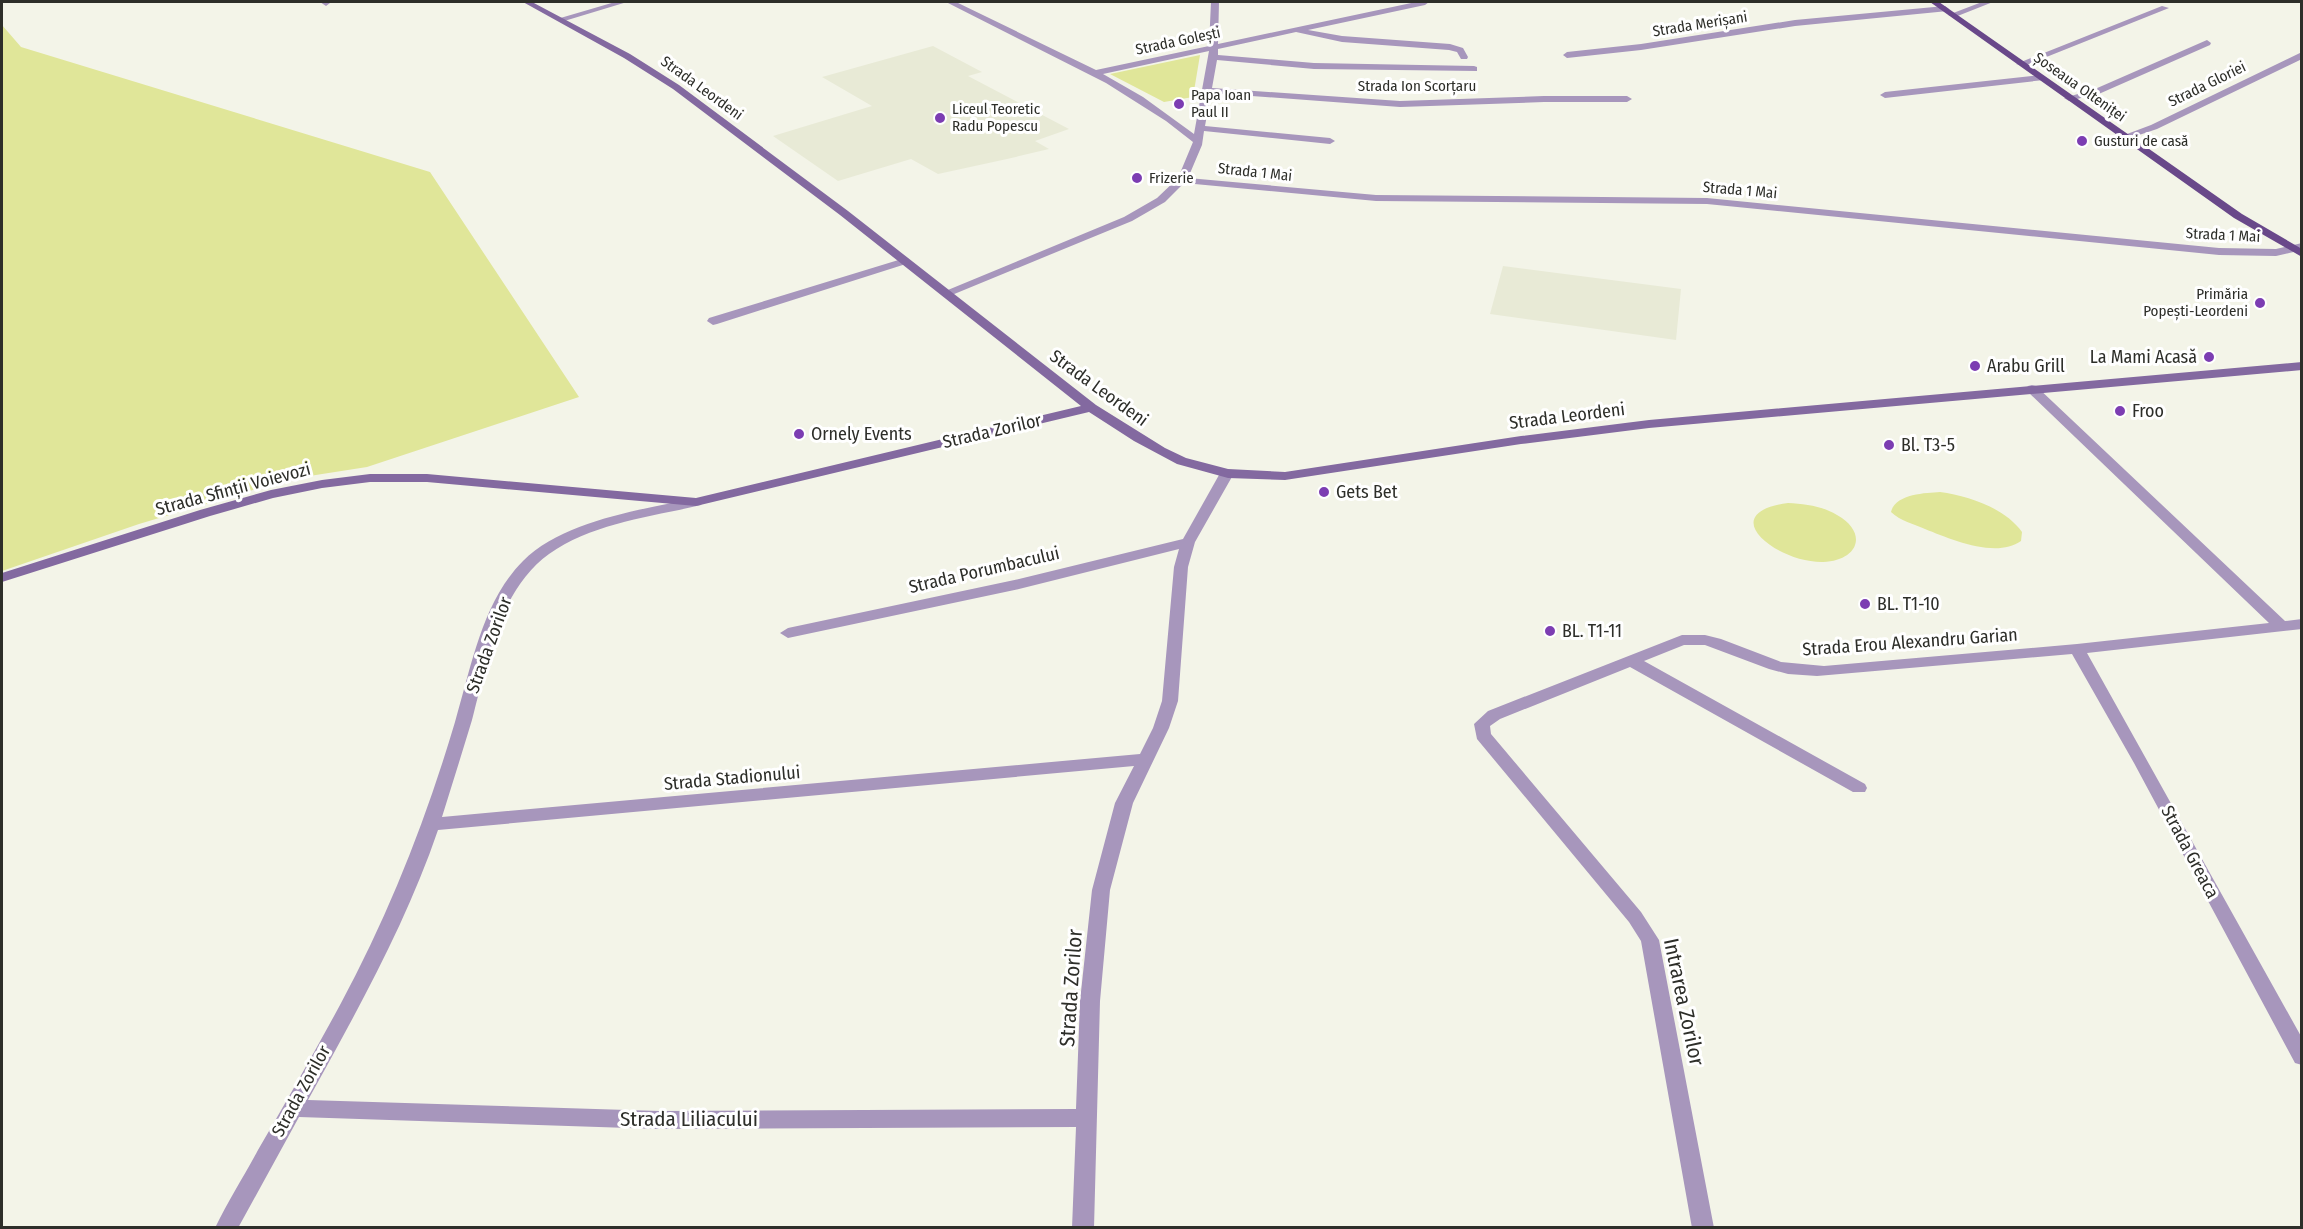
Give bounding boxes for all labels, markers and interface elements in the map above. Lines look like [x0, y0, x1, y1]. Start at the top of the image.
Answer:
street label: Strada Merișani [1651, 8, 1749, 41]
street label: Strada Golești [1134, 23, 1222, 60]
street label: Șoseaua Olteniței [2030, 49, 2129, 126]
street label: Strada Leordeni [657, 52, 747, 124]
street label: Strada Gloriei [2165, 58, 2249, 110]
street label: Strada Ion Scorțaru [1358, 77, 1476, 96]
place label: Papa Ioan Paul II [1191, 86, 1251, 121]
marker: Papa Ioan Paul II [1172, 97, 1186, 111]
place label: Liceul Teoretic Radu Popescu [952, 100, 1041, 135]
marker: Liceul Teoretic Radu Popescu [933, 111, 947, 125]
place label: Gusturi de casă [2094, 132, 2188, 150]
marker: Gusturi de casă [2075, 134, 2089, 148]
street label: Strada 1 Mai [1217, 159, 1293, 185]
place label: Frizerie [1149, 169, 1194, 187]
marker: Frizerie [1130, 171, 1144, 185]
street label: Strada 1 Mai [1702, 178, 1778, 202]
street label: Strada 1 Mai [2185, 224, 2261, 246]
place label: Primăria Popești-Leordeni [2143, 285, 2248, 321]
marker: Primăria Popești-Leordeni [2253, 296, 2267, 310]
street label: Strada Leordeni [1045, 345, 1153, 431]
place label: La Mami Acasă [2090, 346, 2197, 368]
marker: La Mami Acasă [2202, 350, 2216, 364]
place label: Arabu Grill [1987, 355, 2065, 377]
marker: Arabu Grill [1968, 359, 1982, 373]
street label: Strada Leordeni [1508, 398, 1626, 434]
place label: Froo [2132, 400, 2164, 422]
marker: Froo [2113, 404, 2127, 418]
street label: Strada Zorilor [940, 409, 1044, 453]
place label: Ornely Events [811, 423, 912, 445]
marker: Ornely Events [792, 427, 806, 441]
place label: Bl. T3-5 [1901, 434, 1955, 456]
marker: Bl. T3-5 [1882, 438, 1896, 452]
street label: Strada Sfinții Voievozi [153, 458, 313, 520]
place label: Gets Bet [1336, 481, 1398, 503]
marker: Gets Bet [1317, 485, 1331, 499]
street label: Strada Porumbacului [907, 542, 1061, 598]
street label: Strada Zorilor [461, 593, 517, 696]
place label: BL. T1-10 [1877, 593, 1940, 615]
marker: BL. T1-10 [1858, 597, 1872, 611]
place label: BL. T1-11 [1562, 620, 1622, 642]
street label: Strada Erou Alexandru Garian [1802, 623, 2018, 661]
marker: BL. T1-11 [1543, 624, 1557, 638]
street label: Strada Stadionului [663, 761, 801, 795]
street label: Strada Greaca [2156, 802, 2224, 902]
street label: Strada Zorilor [1054, 928, 1088, 1048]
street label: Intrarea Zorilor [1658, 936, 1710, 1069]
street label: Strada Zorilor [267, 1041, 335, 1140]
street label: Strada Liliacului [620, 1106, 758, 1132]

